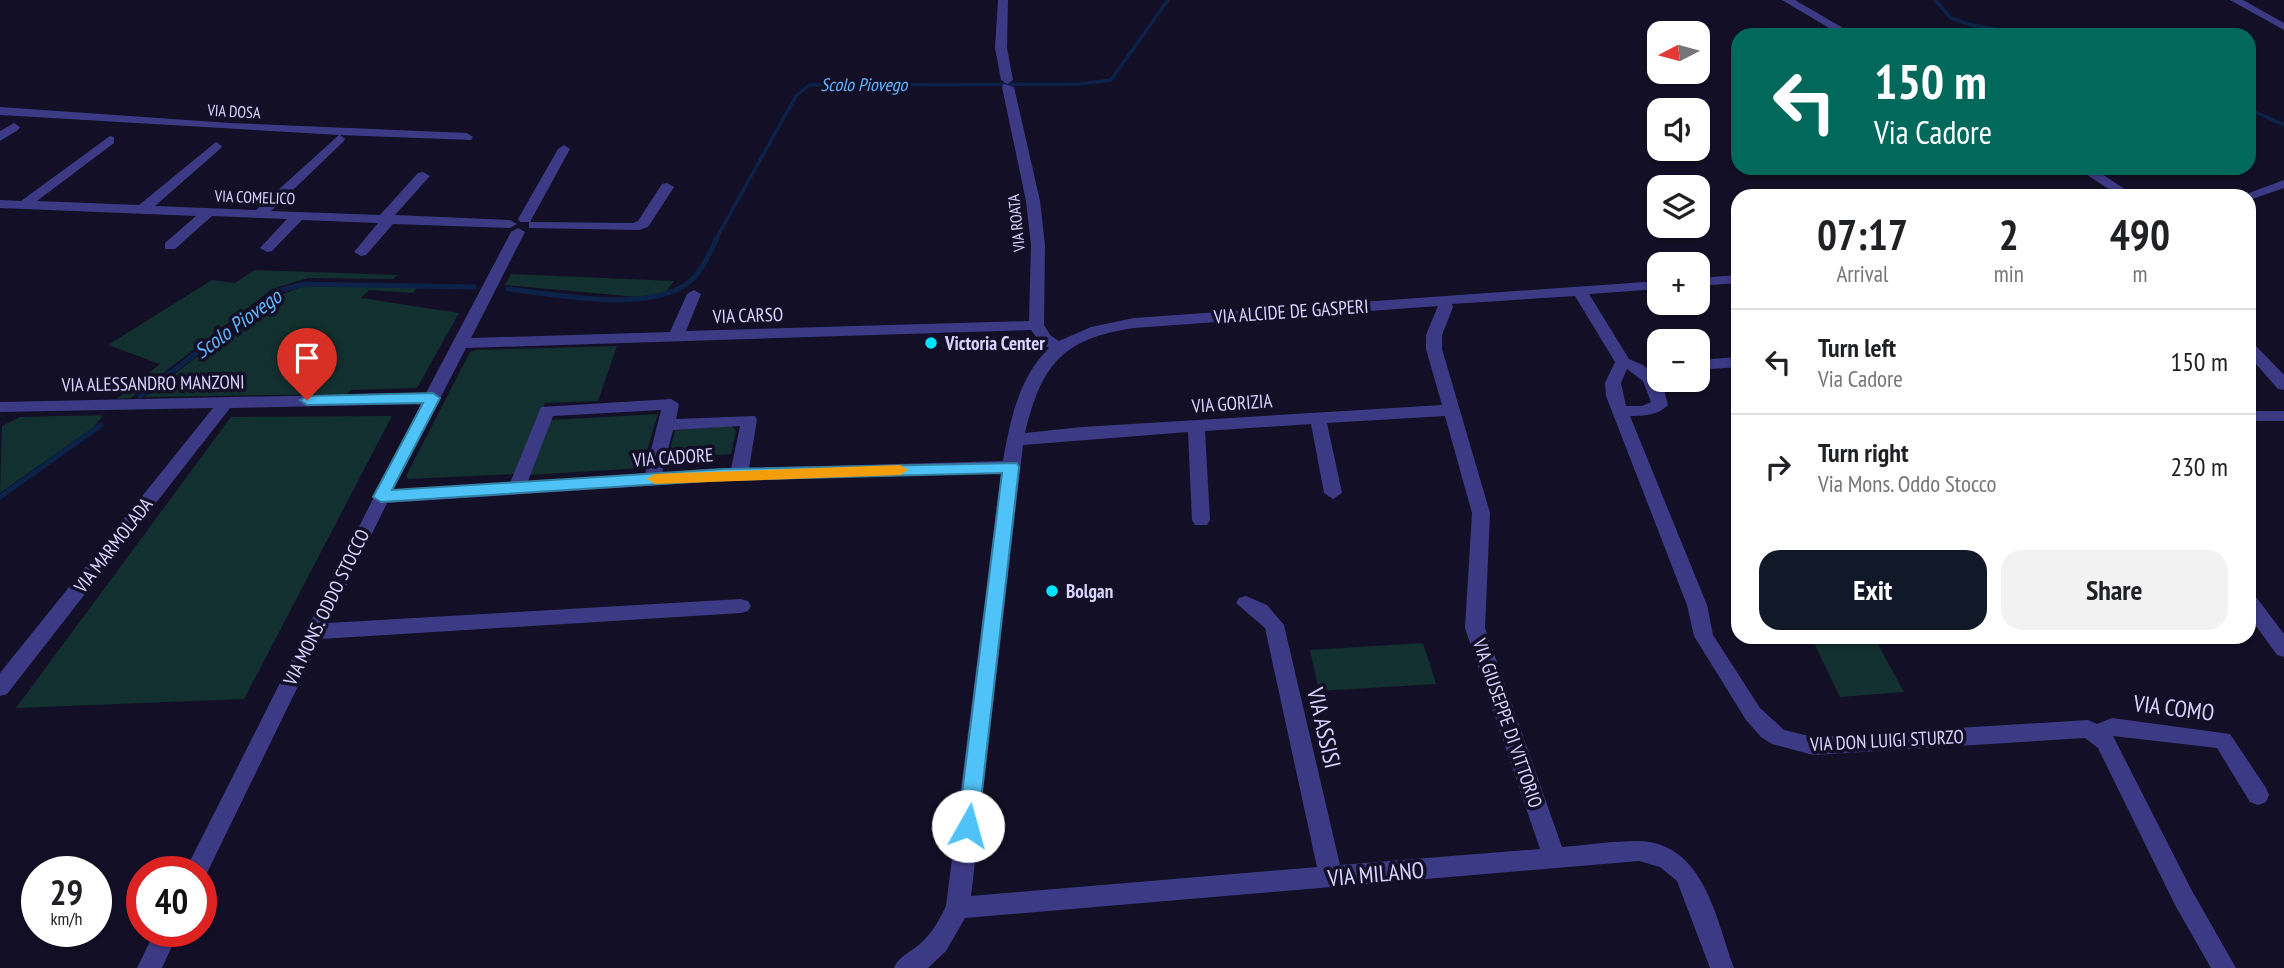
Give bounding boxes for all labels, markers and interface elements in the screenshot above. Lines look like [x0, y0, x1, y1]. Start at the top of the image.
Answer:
north arrow [1647, 21, 1710, 84]
map controls [1647, 21, 1710, 392]
text: 150 m [1874, 49, 1987, 113]
icon: left [1759, 56, 1850, 147]
water label: Scolo Piovego [821, 73, 909, 96]
button: sound [1647, 98, 1710, 161]
street label: VIA DOSA [206, 100, 262, 122]
text: Via Cadore [1874, 111, 1992, 153]
button: layers [1647, 175, 1710, 238]
street label: VIA COMELICO [213, 186, 296, 208]
street label: VIA ROATA [1003, 193, 1029, 254]
text: 07:17 [1817, 207, 1908, 262]
text: 2 [1999, 207, 2019, 262]
text: 490 [2110, 207, 2170, 262]
button: + [1647, 252, 1710, 315]
text: Arrival [1836, 259, 1888, 288]
text: min [1994, 259, 2024, 288]
text: m [2132, 259, 2147, 288]
water label: Scolo Piovego [189, 282, 288, 364]
street label: VIA ALCIDE DE GASPERI [1212, 294, 1369, 328]
street label: VIA CARSO [711, 302, 784, 328]
pin [277, 328, 337, 400]
button: − [1647, 329, 1710, 392]
place label: Victoria Center [944, 331, 1045, 355]
text: Turn left [1818, 331, 1896, 364]
marker: Victoria Center [923, 335, 939, 351]
icon: arrive [288, 339, 326, 377]
icon: left [1759, 343, 1797, 381]
text: 150 m [2170, 345, 2228, 378]
text: Via Cadore [1818, 364, 1903, 393]
street label: VIA ALESSANDRO MANZONI [60, 369, 245, 397]
street label: VIA GORIZIA [1190, 388, 1273, 418]
text: Turn right [1818, 436, 1909, 469]
street label: VIA CADORE [631, 442, 714, 472]
icon: right [1759, 448, 1797, 486]
text: 230 m [2170, 450, 2228, 483]
text: Via Mons. Oddo Stocco [1818, 469, 1996, 498]
street label: VIA MARMOLADA [68, 493, 158, 598]
street label: VIA MONS. ODDO STOCCO [277, 525, 374, 690]
button: Exit [1759, 550, 1987, 630]
button: Share [2001, 550, 2228, 630]
place label: Bolgan [1066, 579, 1113, 603]
marker: Bolgan [1044, 583, 1060, 599]
street label: VIA GIUSEPPE DI VITTORIO [1467, 634, 1548, 811]
street label: VIA ASSISI [1301, 684, 1348, 771]
street label: VIA COMO [2131, 688, 2216, 727]
street label: VIA DON LUIGI STURZO [1808, 724, 1965, 756]
position arrow [931, 789, 1005, 863]
street label: VIA MILANO [1326, 855, 1425, 892]
speed limit sign: 40 [126, 856, 217, 947]
text: 29 [50, 869, 83, 915]
text: km/h [51, 907, 82, 930]

